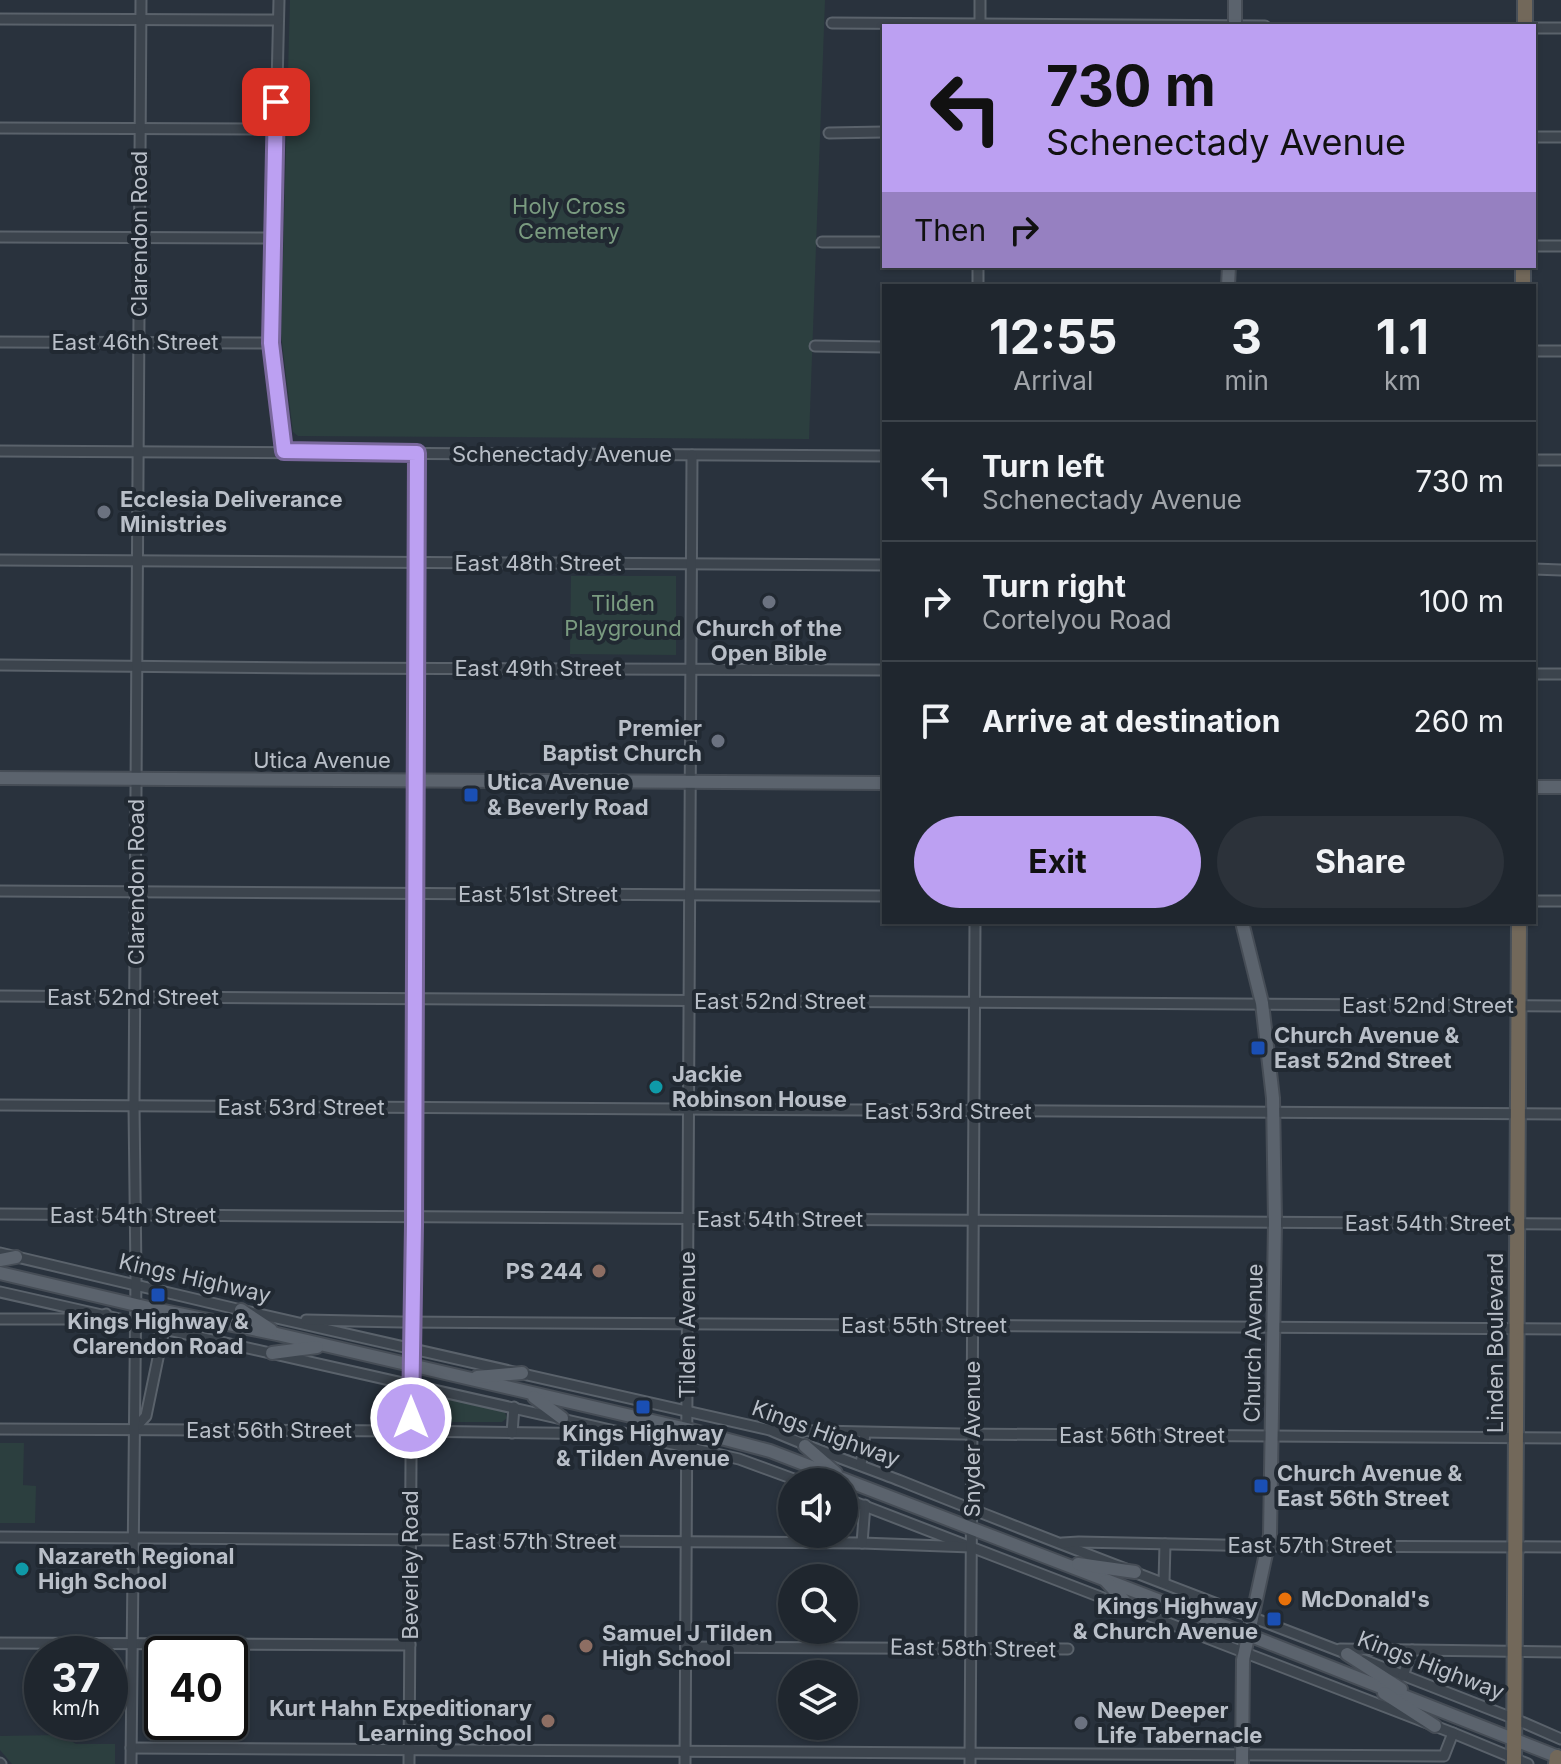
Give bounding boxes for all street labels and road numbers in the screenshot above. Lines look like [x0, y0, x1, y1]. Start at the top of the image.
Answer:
street label: Clarendon Road [126, 151, 152, 317]
street label: East 46th Street [52, 329, 218, 355]
street label: Schenectady Avenue [452, 441, 672, 467]
street label: East 48th Street [455, 550, 621, 576]
street label: East 49th Street [454, 655, 622, 681]
street label: Utica Avenue [253, 747, 391, 773]
street label: Clarendon Road [123, 799, 149, 965]
street label: East 51st Street [458, 881, 618, 907]
street label: East 52nd Street [47, 984, 219, 1010]
street label: East 52nd Street [694, 988, 866, 1014]
street label: East 52nd Street [1342, 992, 1514, 1018]
street label: East 53rd Street [217, 1094, 385, 1120]
street label: East 53rd Street [864, 1098, 1032, 1124]
street label: East 54th Street [50, 1202, 216, 1228]
street label: East 54th Street [697, 1206, 863, 1232]
street label: East 54th Street [1345, 1210, 1511, 1236]
street label: Kings Highway [116, 1248, 274, 1308]
street label: Tilden Avenue [674, 1251, 700, 1399]
street label: Linden Boulevard [1482, 1253, 1508, 1433]
street label: Church Avenue [1239, 1263, 1267, 1423]
street label: East 55th Street [841, 1312, 1007, 1338]
street label: Snyder Avenue [959, 1361, 985, 1517]
street label: Kings Highway [749, 1394, 903, 1472]
street label: East 56th Street [186, 1417, 352, 1443]
street label: East 56th Street [1059, 1422, 1225, 1448]
street label: Beverley Road [397, 1490, 423, 1640]
street label: East 57th Street [452, 1528, 616, 1554]
street label: East 57th Street [1228, 1532, 1392, 1558]
street label: Kings Highway [1354, 1625, 1508, 1705]
street label: East 58th Street [890, 1634, 1056, 1662]

